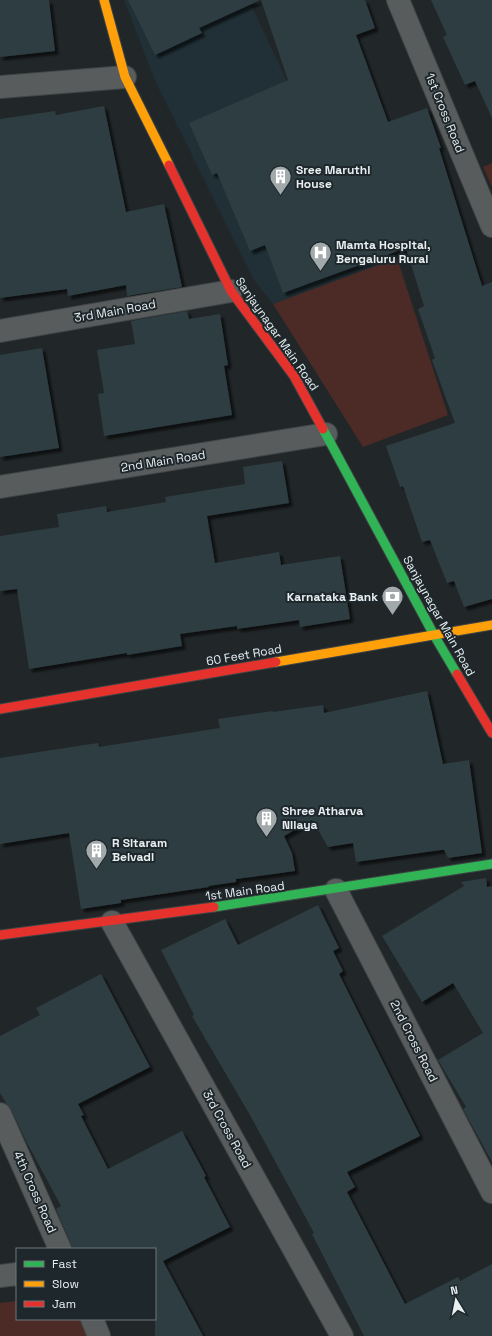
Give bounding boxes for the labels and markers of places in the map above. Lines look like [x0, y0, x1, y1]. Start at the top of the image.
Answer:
place label: Sree Maruthi House [296, 162, 370, 192]
building icon: Sree Maruthi House [268, 164, 294, 197]
place label: Mamta Hospital, Bengaluru Rural [336, 237, 431, 267]
hospital icon: Mamta Hospital, Bengaluru Rural [307, 239, 333, 272]
bank icon: Karnataka Bank [380, 584, 406, 617]
place label: Karnataka Bank [287, 589, 378, 605]
place label: Shree Atharva Nilaya [282, 803, 363, 833]
building icon: Shree Atharva Nilaya [253, 805, 279, 838]
place label: R Sitaram Belvadi [112, 835, 167, 865]
building icon: R Sitaram Belvadi [83, 837, 109, 870]

